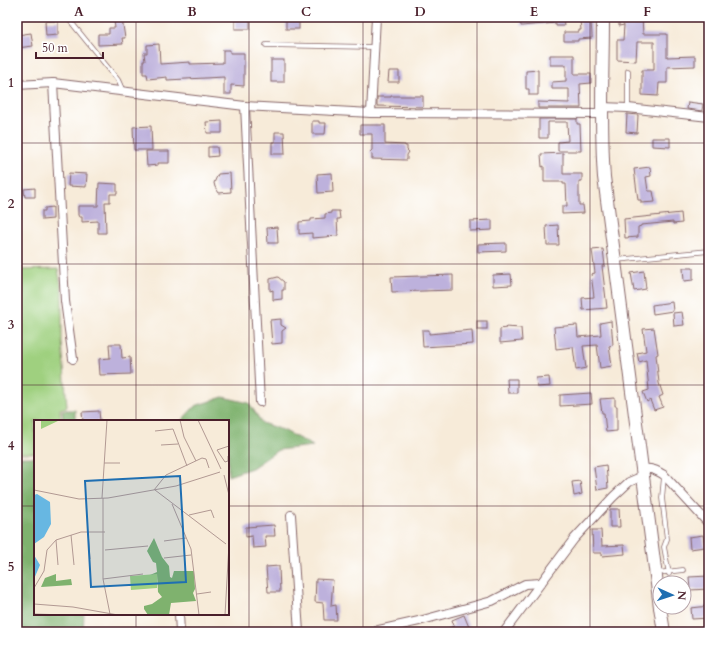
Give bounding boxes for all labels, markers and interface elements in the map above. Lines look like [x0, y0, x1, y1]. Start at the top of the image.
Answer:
text: A [74, 3, 84, 21]
text: B [187, 3, 197, 21]
text: C [301, 3, 311, 21]
text: D [414, 3, 426, 21]
text: E [530, 3, 538, 21]
text: F [643, 3, 651, 21]
scale bar [36, 34, 103, 60]
text: 50 m [42, 40, 69, 56]
text: 1 [8, 74, 14, 92]
text: 2 [8, 195, 15, 213]
text: 3 [8, 316, 15, 334]
inset map [34, 420, 229, 615]
text: 4 [8, 437, 15, 455]
text: 5 [8, 558, 14, 576]
north arrow [652, 575, 692, 615]
text: N [674, 590, 689, 601]

